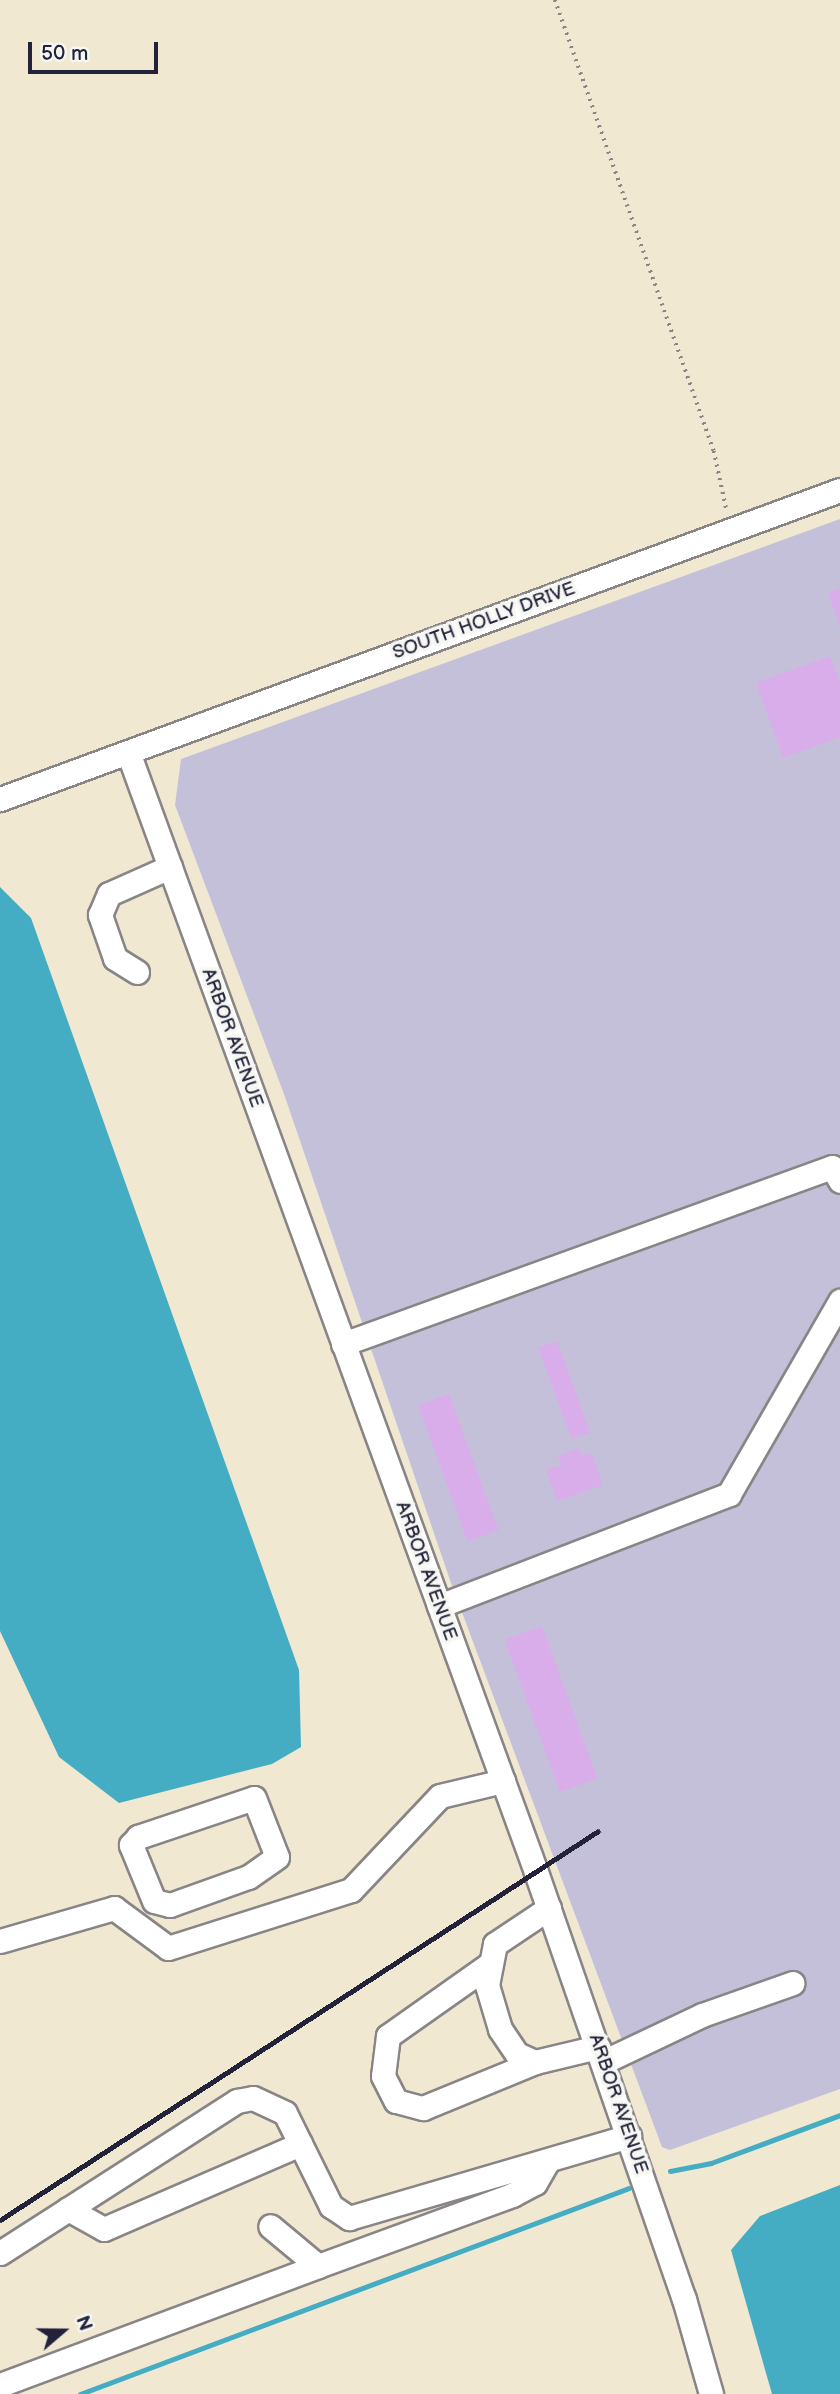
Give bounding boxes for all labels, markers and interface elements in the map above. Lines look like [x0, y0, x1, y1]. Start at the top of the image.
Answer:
scale bar [32, 28, 161, 72]
text: 50 m [41, 41, 88, 66]
street label: SOUTH HOLLY DRIVE [390, 577, 578, 665]
street label: ARBOR AVENUE [196, 965, 268, 1111]
street label: ARBOR AVENUE [390, 1498, 462, 1644]
street label: ARBOR AVENUE [583, 2031, 653, 2177]
north arrow [28, 2296, 98, 2366]
text: N [70, 2313, 96, 2334]

